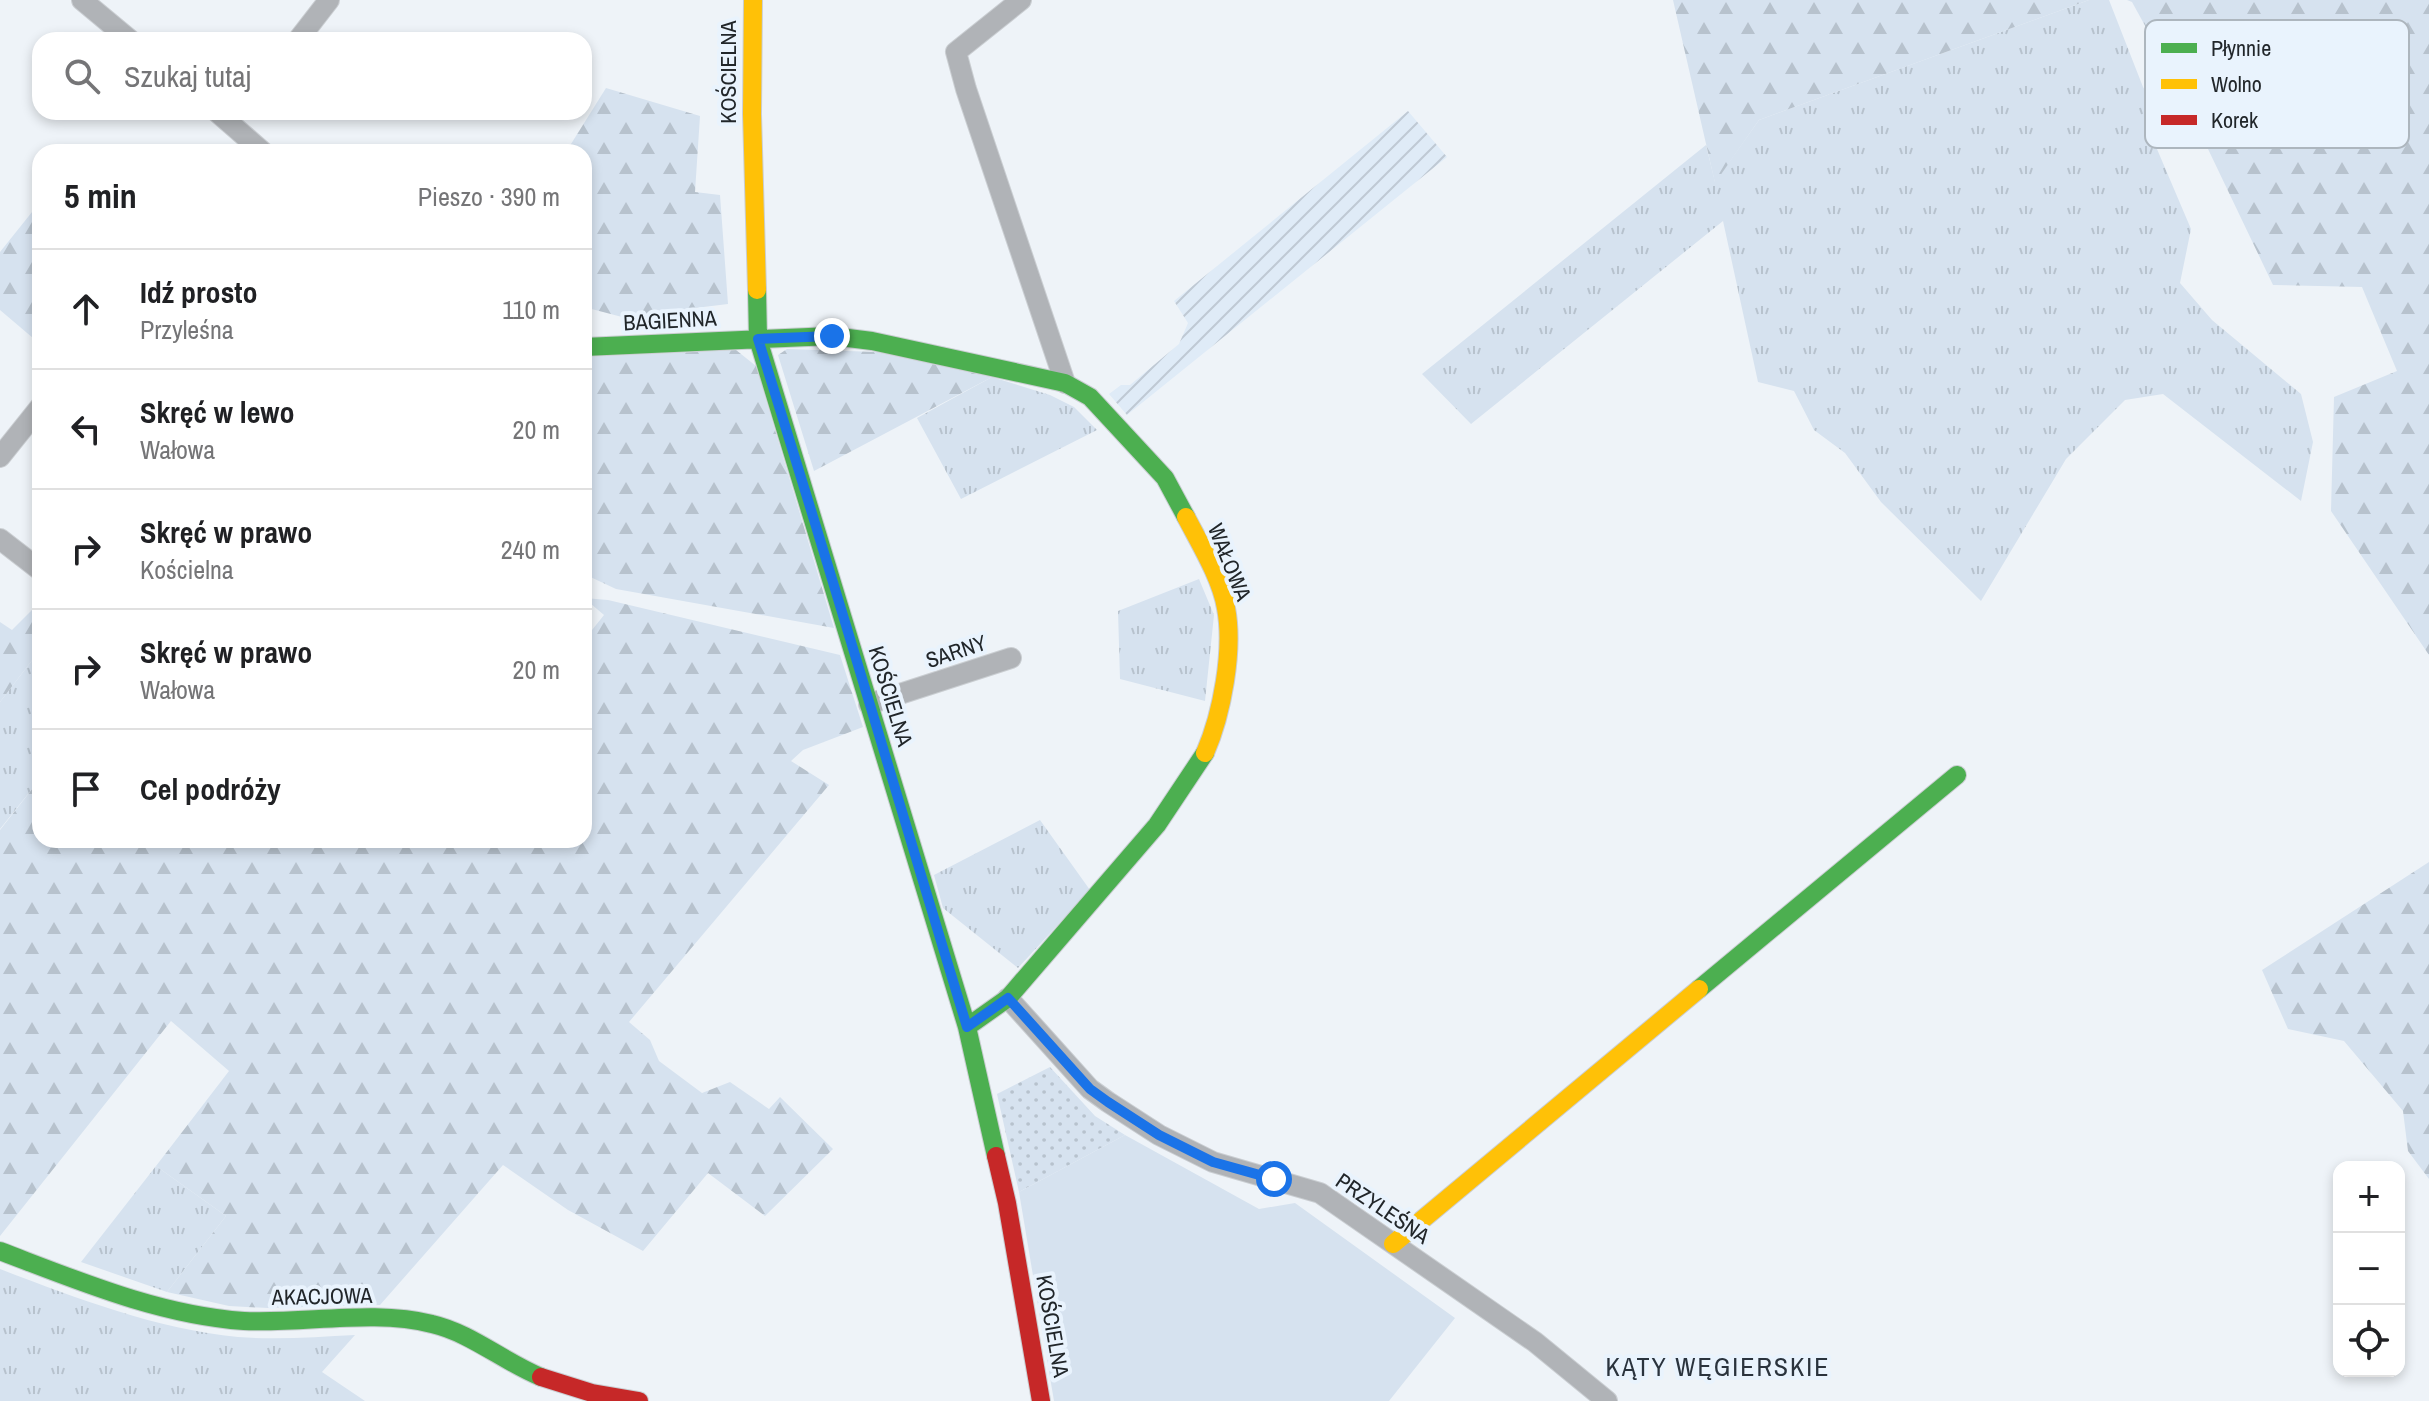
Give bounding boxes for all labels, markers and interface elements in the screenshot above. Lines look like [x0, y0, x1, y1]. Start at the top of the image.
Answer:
street label: KOŚCIELNA [713, 19, 743, 124]
legend [2145, 20, 2409, 148]
search box [32, 32, 592, 120]
text: Płynnie [2211, 33, 2271, 63]
icon: search [60, 54, 104, 98]
text: Szukaj tutaj [124, 56, 251, 96]
text: Wolno [2211, 69, 2262, 99]
text: Korek [2211, 105, 2259, 135]
text: 5 min [64, 173, 137, 219]
text: Pieszo · 390 m [418, 179, 560, 214]
text: Idź prosto [140, 272, 258, 312]
icon: ahead [64, 287, 108, 331]
text: 110 m [502, 292, 560, 327]
street label: BAGIENNA [623, 303, 718, 337]
text: Przyleśna [140, 312, 234, 347]
route end [814, 318, 850, 354]
text: Skręć w lewo [140, 392, 295, 432]
icon: left [64, 407, 108, 451]
text: 20 m [513, 412, 560, 447]
text: Wałowa [140, 432, 215, 467]
text: Skręć w prawo [140, 512, 312, 552]
street label: WAŁOWA [1201, 519, 1259, 606]
icon: right [64, 527, 108, 571]
text: 240 m [501, 532, 560, 567]
text: Kościelna [140, 552, 234, 587]
street label: SARNY [922, 627, 990, 675]
text: Skręć w prawo [140, 632, 312, 672]
street label: KOŚCIELNA [862, 642, 921, 751]
icon: right [64, 647, 108, 691]
text: 20 m [513, 652, 560, 687]
text: Wałowa [140, 672, 215, 707]
icon: arrive [64, 767, 108, 811]
text: Cel podróży [140, 769, 281, 809]
route start [1256, 1161, 1292, 1197]
map controls [2333, 1161, 2405, 1377]
button: + [2333, 1161, 2405, 1233]
street label: PRZYLEŚNA [1330, 1166, 1437, 1251]
button: − [2333, 1233, 2405, 1305]
street label: KOŚCIELNA [1029, 1273, 1077, 1380]
street label: AKACJOWA [270, 1280, 374, 1312]
button: locate [2333, 1305, 2405, 1377]
district label: KĄTY WĘGIERSKIE [1606, 1349, 1830, 1384]

